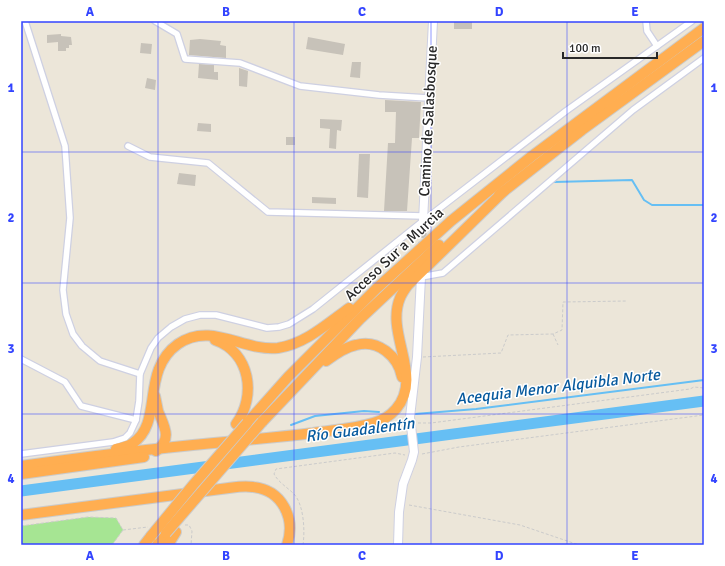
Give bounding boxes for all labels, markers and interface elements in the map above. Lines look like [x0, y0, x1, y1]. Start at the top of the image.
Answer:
text: A [86, 4, 95, 20]
text: B [222, 4, 230, 20]
text: C [358, 4, 366, 20]
text: D [495, 4, 504, 20]
text: E [631, 4, 639, 20]
scale bar [563, 34, 657, 60]
text: 100 m [569, 41, 601, 56]
street label: Camino de Salasbosque [415, 45, 441, 197]
text: 1 [7, 80, 15, 96]
text: 1 [710, 80, 718, 96]
street label: Acceso Sur a Murcia [341, 203, 447, 305]
text: 2 [7, 210, 15, 226]
text: 2 [710, 210, 718, 226]
text: 3 [7, 341, 15, 357]
text: 3 [710, 341, 718, 357]
water label: Acequia Menor Alquibla Norte [455, 364, 662, 409]
water label: Río Guadalentín [304, 413, 417, 447]
text: 4 [7, 471, 15, 487]
text: 4 [710, 471, 718, 487]
text: A [86, 548, 95, 564]
text: B [222, 548, 230, 564]
text: C [358, 548, 366, 564]
text: D [495, 548, 504, 564]
text: E [631, 548, 639, 564]

